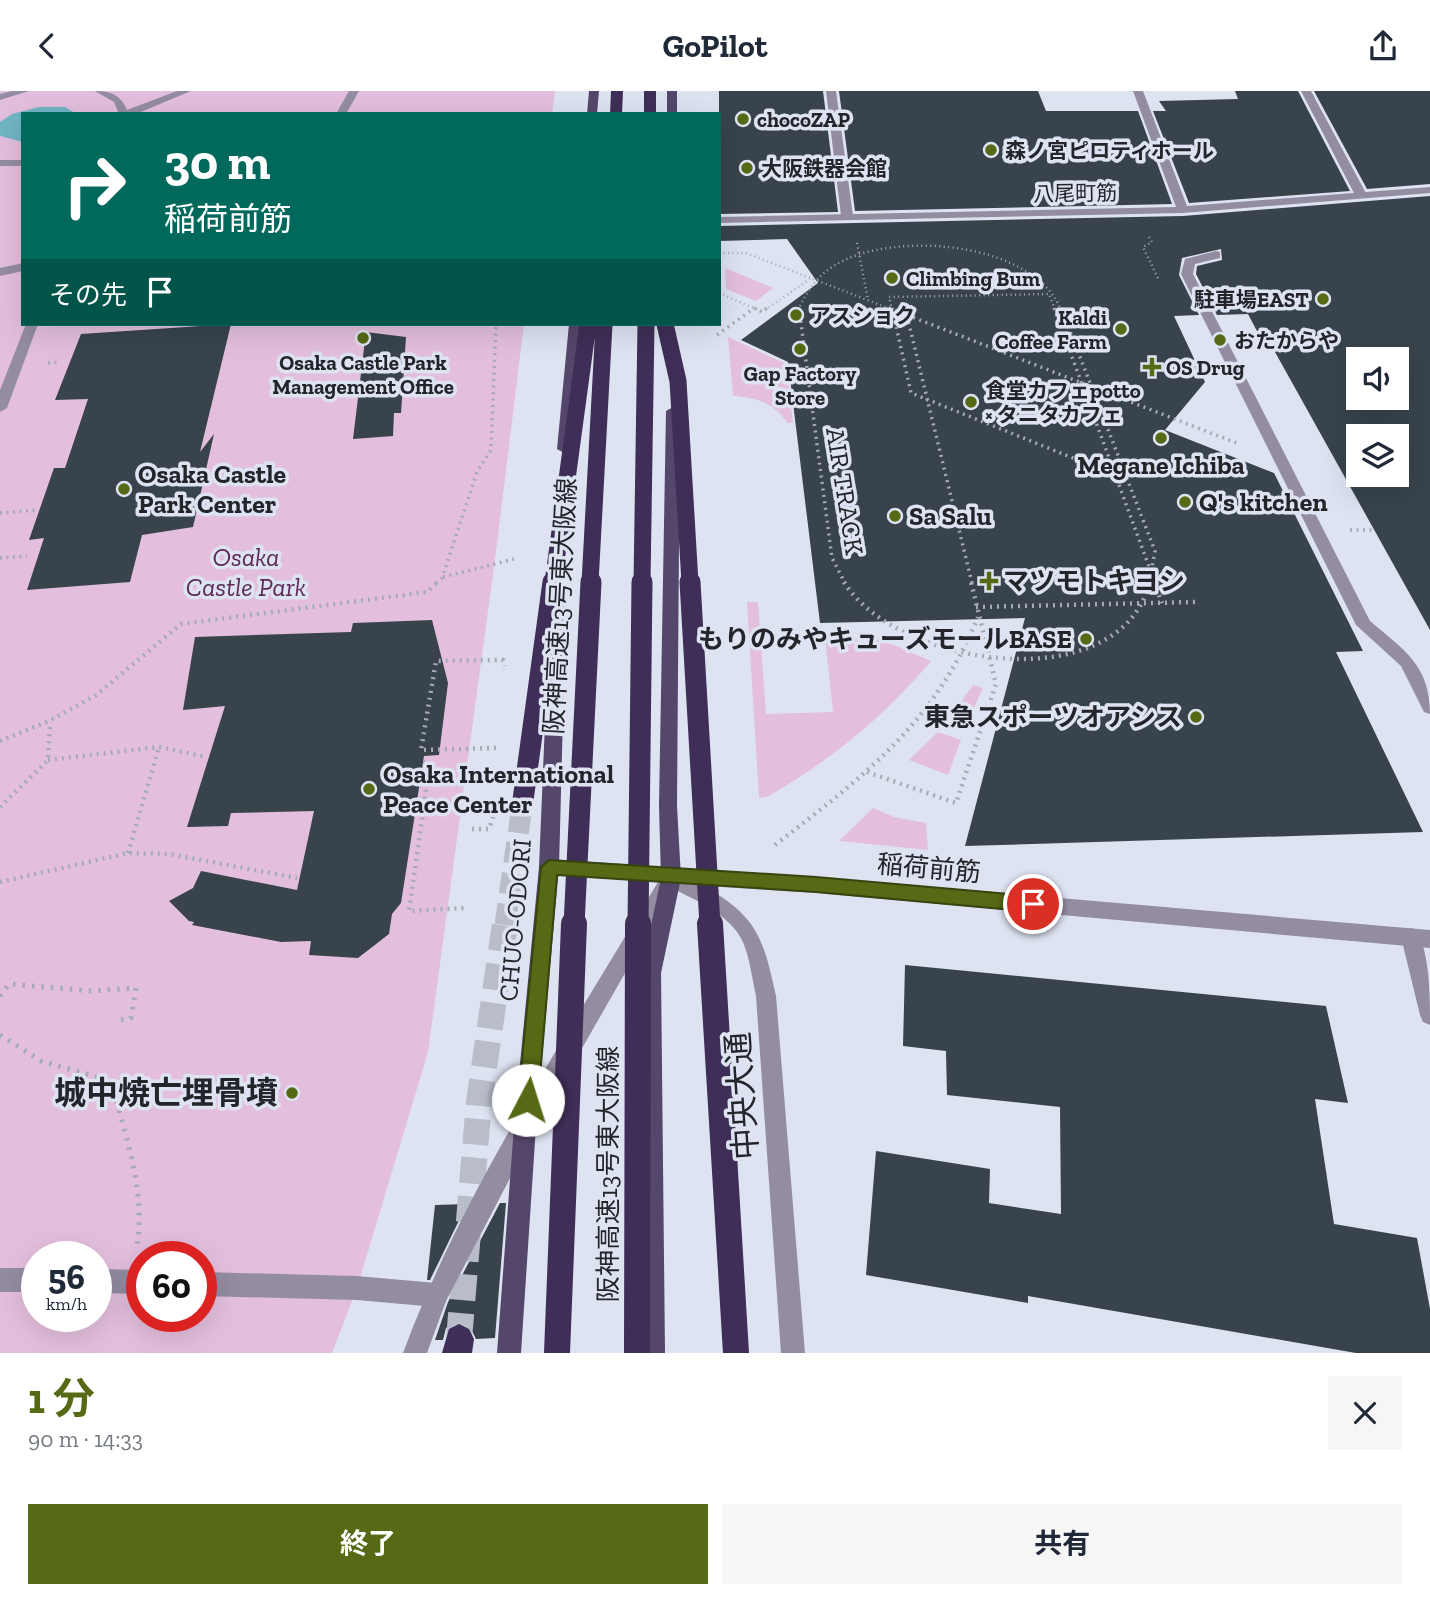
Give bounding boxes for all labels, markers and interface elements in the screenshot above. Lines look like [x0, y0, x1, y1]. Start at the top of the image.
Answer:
icon: back [28, 27, 66, 65]
text: GoPilot [662, 27, 768, 65]
icon: share [1364, 27, 1402, 65]
place label: chocoZAP [757, 107, 850, 132]
marker: chocoZAP [735, 111, 751, 127]
text: 30 m [164, 133, 270, 192]
place label: 森ノ宮ピロティホール [1005, 138, 1214, 163]
icon: right [49, 140, 140, 231]
marker: 森ノ宮ピロティホール [983, 142, 999, 158]
place label: 大阪鉄器会館 [761, 156, 887, 181]
marker: 大阪鉄器会館 [739, 160, 755, 176]
street label: 八尾町筋 [1033, 180, 1117, 206]
text: 稲荷前筋 [164, 200, 292, 238]
place label: Climbing Bum [906, 266, 1041, 291]
marker: Climbing Bum [884, 270, 900, 286]
icon: arrive [141, 273, 179, 311]
text: その先 [49, 279, 127, 311]
place label: 駐車場EAST [1194, 287, 1309, 312]
marker: 駐車場EAST [1315, 291, 1331, 307]
place label: アスショク [810, 303, 915, 328]
place label: Kaldi Coffee Farm [995, 305, 1108, 354]
marker: アスショク [788, 307, 804, 323]
marker: Kaldi Coffee Farm [1113, 321, 1129, 337]
place label: おたからや [1234, 328, 1339, 353]
marker: Osaka Castle Park Management Office [355, 330, 371, 346]
marker: おたからや [1212, 332, 1228, 348]
marker: Gap Factory Store [792, 341, 808, 357]
map controls [1346, 347, 1409, 487]
button: sound [1346, 347, 1409, 410]
place label: Osaka Castle Park Management Office [272, 350, 454, 399]
place label: OS Drug [1166, 355, 1245, 380]
marker: OS Drug [1144, 359, 1160, 375]
place label: Gap Factory Store [744, 361, 856, 410]
place label: 食堂カフェpotto × タニタカフェ [985, 378, 1141, 427]
marker: 食堂カフェpotto × タニタカフェ [963, 394, 979, 410]
button: layers [1346, 424, 1409, 487]
street label: AIR TRACK [819, 425, 871, 557]
marker: Megane Ichiba [1153, 430, 1169, 446]
place label: Megane Ichiba [1077, 449, 1245, 481]
place label: Osaka Castle Park Center [138, 458, 287, 520]
street label: 阪神高速13号東大阪線 [537, 477, 583, 735]
marker: Osaka Castle Park Center [116, 481, 132, 497]
place label: Q's kitchen [1199, 486, 1328, 518]
marker: Q's kitchen [1177, 494, 1193, 510]
place label: Sa Salu [909, 500, 992, 532]
marker: Sa Salu [887, 508, 903, 524]
park label: Osaka Castle Park [186, 541, 306, 603]
place label: マツモトキヨシ [1003, 565, 1185, 597]
marker: マツモトキヨシ [981, 573, 997, 589]
place label: もりのみやキューズモールBASE [698, 623, 1072, 655]
marker: もりのみやキューズモールBASE [1078, 631, 1094, 647]
place label: 東急スポーツオアシス [924, 701, 1182, 733]
marker: 東急スポーツオアシス [1188, 709, 1204, 725]
place label: Osaka International Peace Center [383, 758, 614, 820]
marker: Osaka International Peace Center [361, 781, 377, 797]
street label: CHUO-ODORI [492, 837, 538, 1003]
street label: 稲荷前筋 [876, 848, 982, 888]
pin [1003, 874, 1063, 934]
icon: arrive [1014, 885, 1052, 923]
street label: 中央大通 [719, 1031, 765, 1161]
street label: 阪神高速13号東大阪線 [592, 1046, 624, 1302]
position arrow [491, 1063, 565, 1137]
place label: 城中焼亡埋骨墳 [54, 1074, 278, 1112]
marker: 城中焼亡埋骨墳 [284, 1085, 300, 1101]
speed limit sign: 60 [126, 1241, 217, 1332]
text: 56 [48, 1256, 85, 1298]
text: km/h [46, 1293, 87, 1315]
text: 1 分 [28, 1373, 95, 1424]
button: close [1328, 1376, 1402, 1450]
text: 90 m · 14:33 [28, 1425, 143, 1453]
button: 終了 [28, 1504, 708, 1584]
button: 共有 [722, 1504, 1402, 1584]

